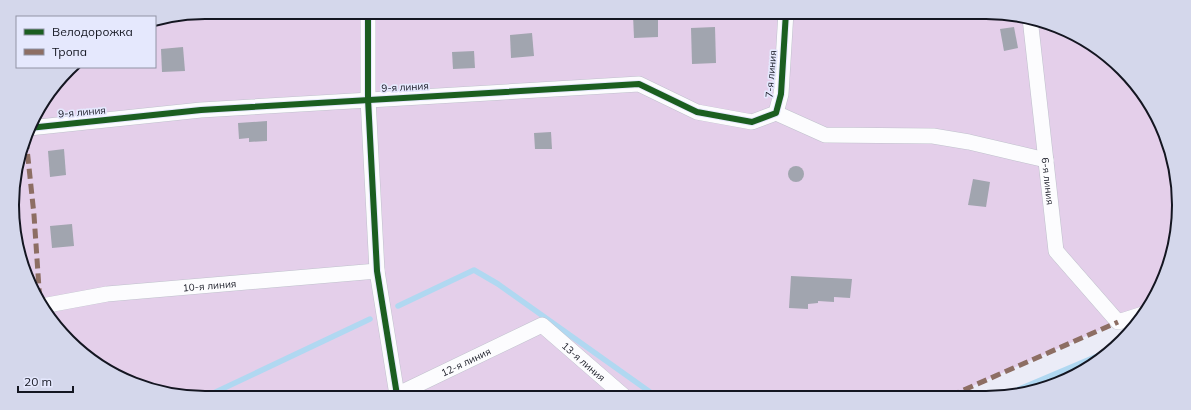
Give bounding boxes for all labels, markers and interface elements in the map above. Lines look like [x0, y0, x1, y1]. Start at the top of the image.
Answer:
legend [16, 16, 156, 68]
text: Велодорожка [52, 24, 133, 39]
text: Тропа [52, 44, 87, 59]
street label: 7-я линия [762, 50, 780, 98]
street label: 9-я линия [381, 79, 429, 95]
street label: 9-я линия [58, 103, 106, 121]
street label: 6-я линия [1039, 157, 1057, 205]
street label: 10-я линия [182, 277, 237, 294]
street label: 13-я линия [559, 339, 608, 384]
street label: 12-я линия [439, 344, 493, 379]
scale bar [18, 368, 73, 394]
text: 20 m [24, 374, 52, 389]

